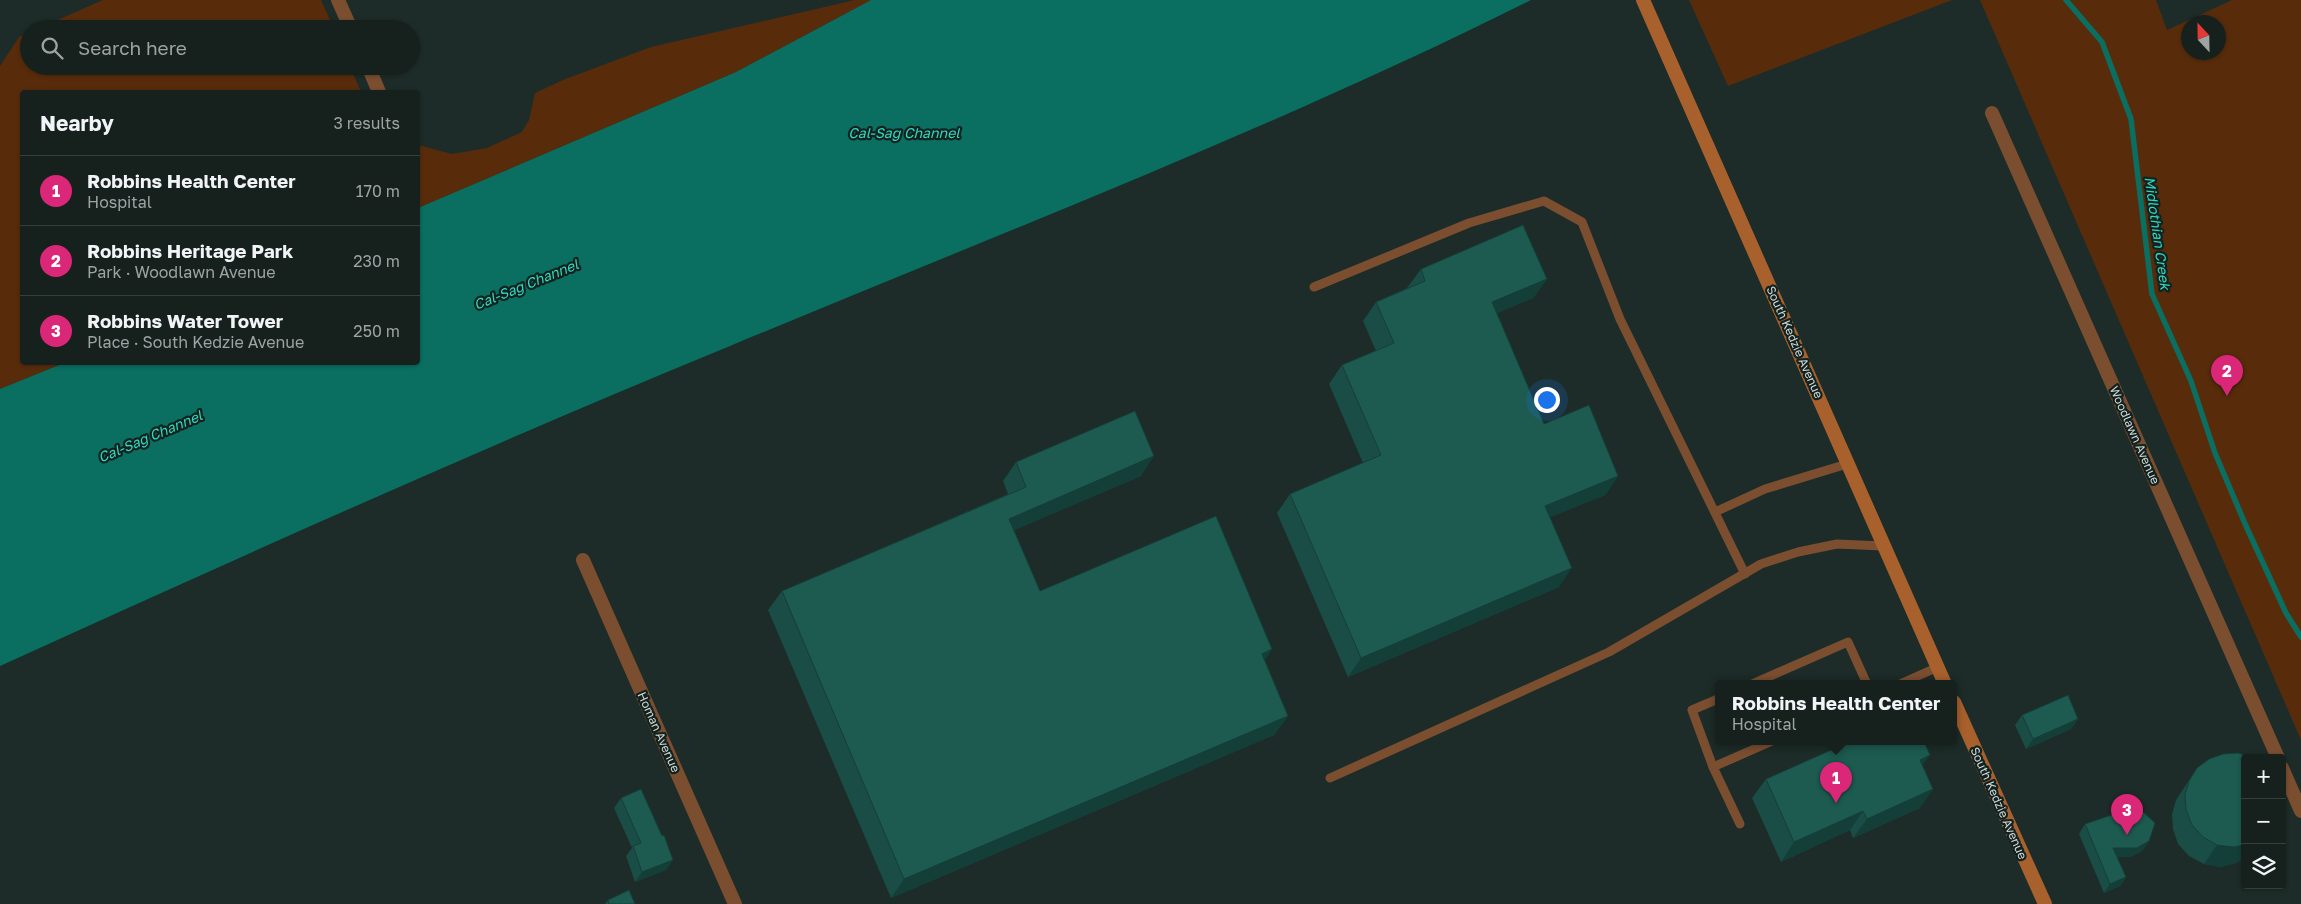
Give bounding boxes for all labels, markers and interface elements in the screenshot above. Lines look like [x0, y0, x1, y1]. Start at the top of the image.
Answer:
north arrow [2181, 15, 2226, 60]
search box [20, 20, 420, 75]
icon: search [38, 34, 66, 62]
text: Search here [78, 36, 187, 59]
text: Nearby [40, 110, 114, 136]
text: 3 results [333, 113, 400, 133]
water label: Cal-Sag Channel [848, 124, 960, 141]
text: Robbins Health Center [87, 169, 296, 192]
water label: Midlothian Creek [2142, 175, 2175, 293]
text: 1 [52, 181, 60, 201]
text: 170 m [356, 181, 400, 201]
text: Hospital [87, 192, 152, 212]
text: Robbins Heritage Park [87, 239, 293, 262]
text: 2 [51, 251, 61, 271]
text: 230 m [353, 251, 400, 271]
water label: Cal-Sag Channel [471, 255, 581, 313]
text: Park · Woodlawn Avenue [87, 262, 275, 282]
street label: South Kedzie Avenue [1763, 284, 1827, 401]
text: Robbins Water Tower [87, 309, 283, 332]
text: 3 [51, 321, 61, 341]
text: 250 m [353, 321, 400, 341]
text: Place · South Kedzie Avenue [87, 332, 304, 352]
pin: 2 [2211, 355, 2243, 396]
street label: Woodlawn Avenue [2107, 384, 2163, 486]
your location [1534, 387, 1560, 413]
water label: Cal-Sag Channel [95, 406, 205, 466]
popup [1715, 680, 1957, 745]
street label: Homan Avenue [635, 689, 683, 775]
text: Robbins Health Center [1732, 691, 1940, 714]
text: Hospital [1732, 714, 1797, 734]
street label: South Kedzie Avenue [1967, 745, 2031, 862]
map controls [2241, 754, 2286, 889]
button: + [2241, 754, 2286, 799]
pin: 1 [1820, 762, 1852, 803]
pin: 3 [2111, 794, 2143, 835]
button: − [2241, 799, 2286, 844]
button: layers [2241, 844, 2286, 889]

